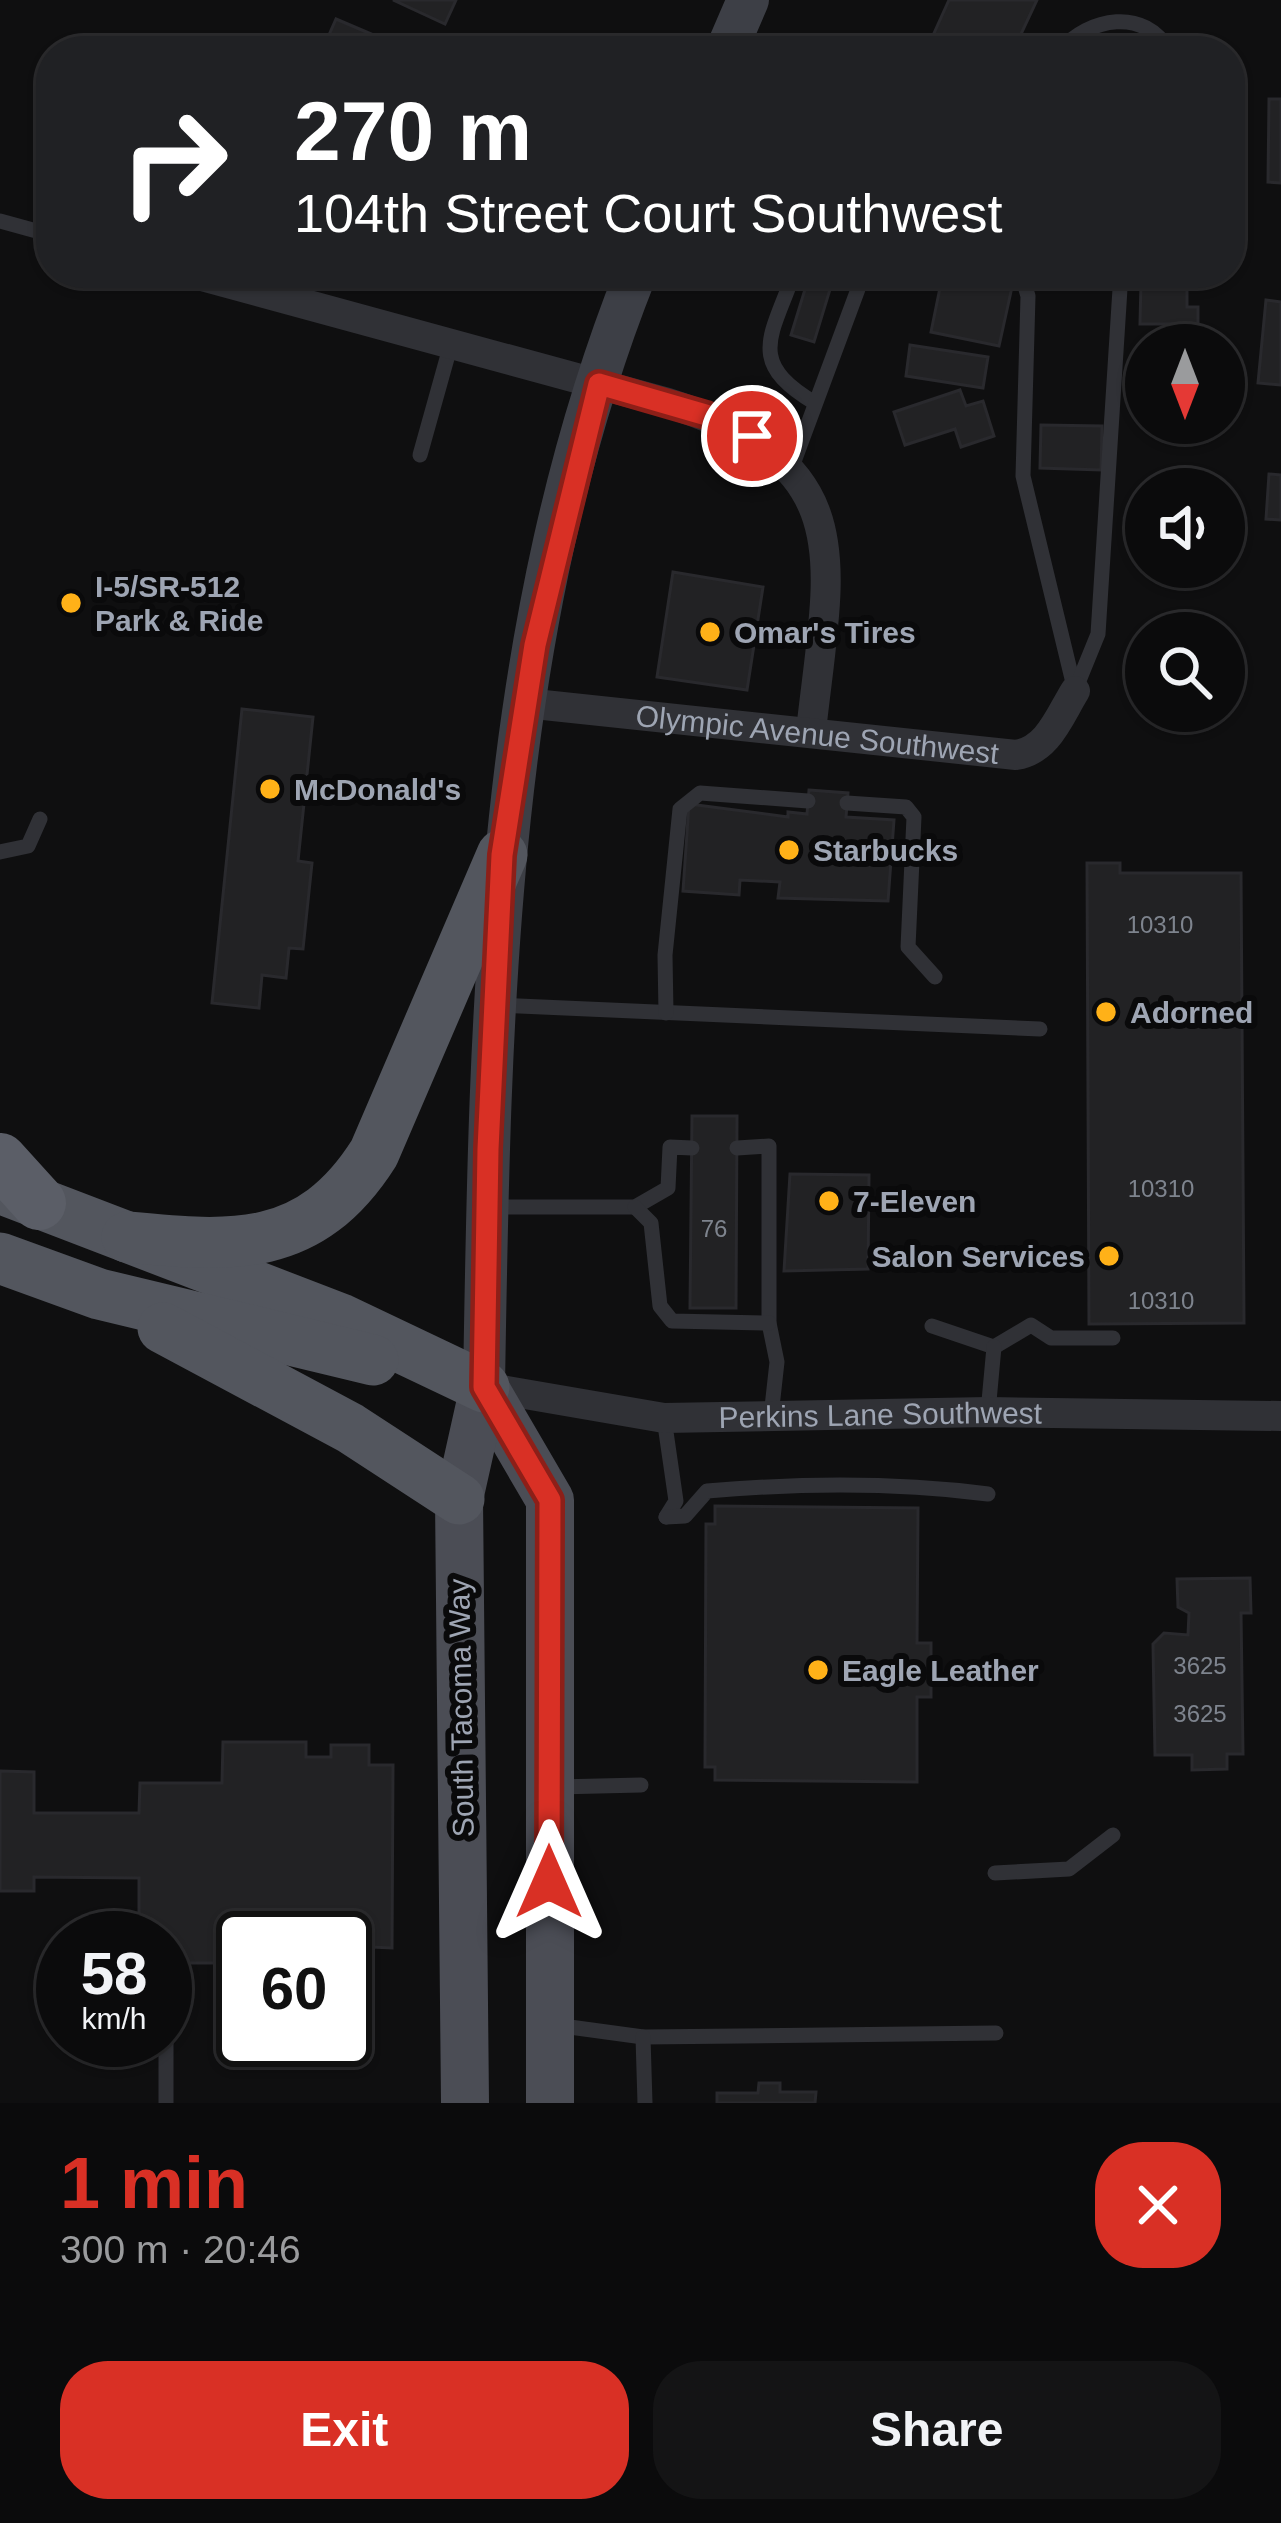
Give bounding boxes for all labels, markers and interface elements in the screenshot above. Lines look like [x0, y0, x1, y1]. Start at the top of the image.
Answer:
icon: right [96, 84, 252, 240]
text: 270 m [294, 84, 532, 178]
text: 104th Street Court Southwest [294, 183, 1002, 243]
north arrow [1125, 324, 1245, 444]
map controls [1125, 324, 1245, 732]
pin [701, 385, 803, 487]
icon: arrive [719, 403, 785, 469]
button: sound [1125, 468, 1245, 588]
place label: I-5/SR-512 Park & Ride [95, 570, 263, 637]
marker: I-5/SR-512 Park & Ride [58, 590, 84, 616]
button: search [1125, 612, 1245, 732]
place label: Omar's Tires [734, 616, 916, 649]
marker: Omar's Tires [697, 619, 723, 645]
street label: Olympic Avenue Southwest [634, 698, 1001, 770]
place label: McDonald's [294, 773, 461, 806]
marker: McDonald's [257, 776, 283, 802]
place label: Starbucks [813, 834, 958, 867]
marker: Starbucks [776, 837, 802, 863]
house number: 10310 [1127, 911, 1193, 938]
place label: Adorned [1130, 996, 1253, 1029]
marker: Adorned [1093, 999, 1119, 1025]
house number: 10310 [1128, 1175, 1194, 1202]
place label: 7-Eleven [853, 1185, 976, 1218]
marker: 7-Eleven [816, 1188, 842, 1214]
house number: 76 [701, 1215, 727, 1242]
place label: Salon Services [872, 1240, 1085, 1273]
marker: Salon Services [1096, 1243, 1122, 1269]
house number: 10310 [1128, 1287, 1194, 1314]
street label: Perkins Lane Southwest [718, 1395, 1043, 1433]
street label: South Tacoma Way [442, 1578, 480, 1838]
house number: 3625 [1173, 1652, 1227, 1679]
place label: Eagle Leather [842, 1654, 1039, 1687]
marker: Eagle Leather [805, 1657, 831, 1683]
house number: 3625 [1173, 1700, 1227, 1727]
position arrow [486, 1819, 612, 1945]
speed limit sign: 60 [216, 1911, 372, 2067]
text: 58 [81, 1940, 147, 2007]
text: km/h [81, 2002, 147, 2035]
button: close [1095, 2142, 1221, 2268]
text: 1 min [60, 2143, 248, 2223]
text: 300 m · 20:46 [60, 2228, 301, 2271]
button: Exit [60, 2361, 629, 2499]
button: Share [653, 2361, 1221, 2499]

